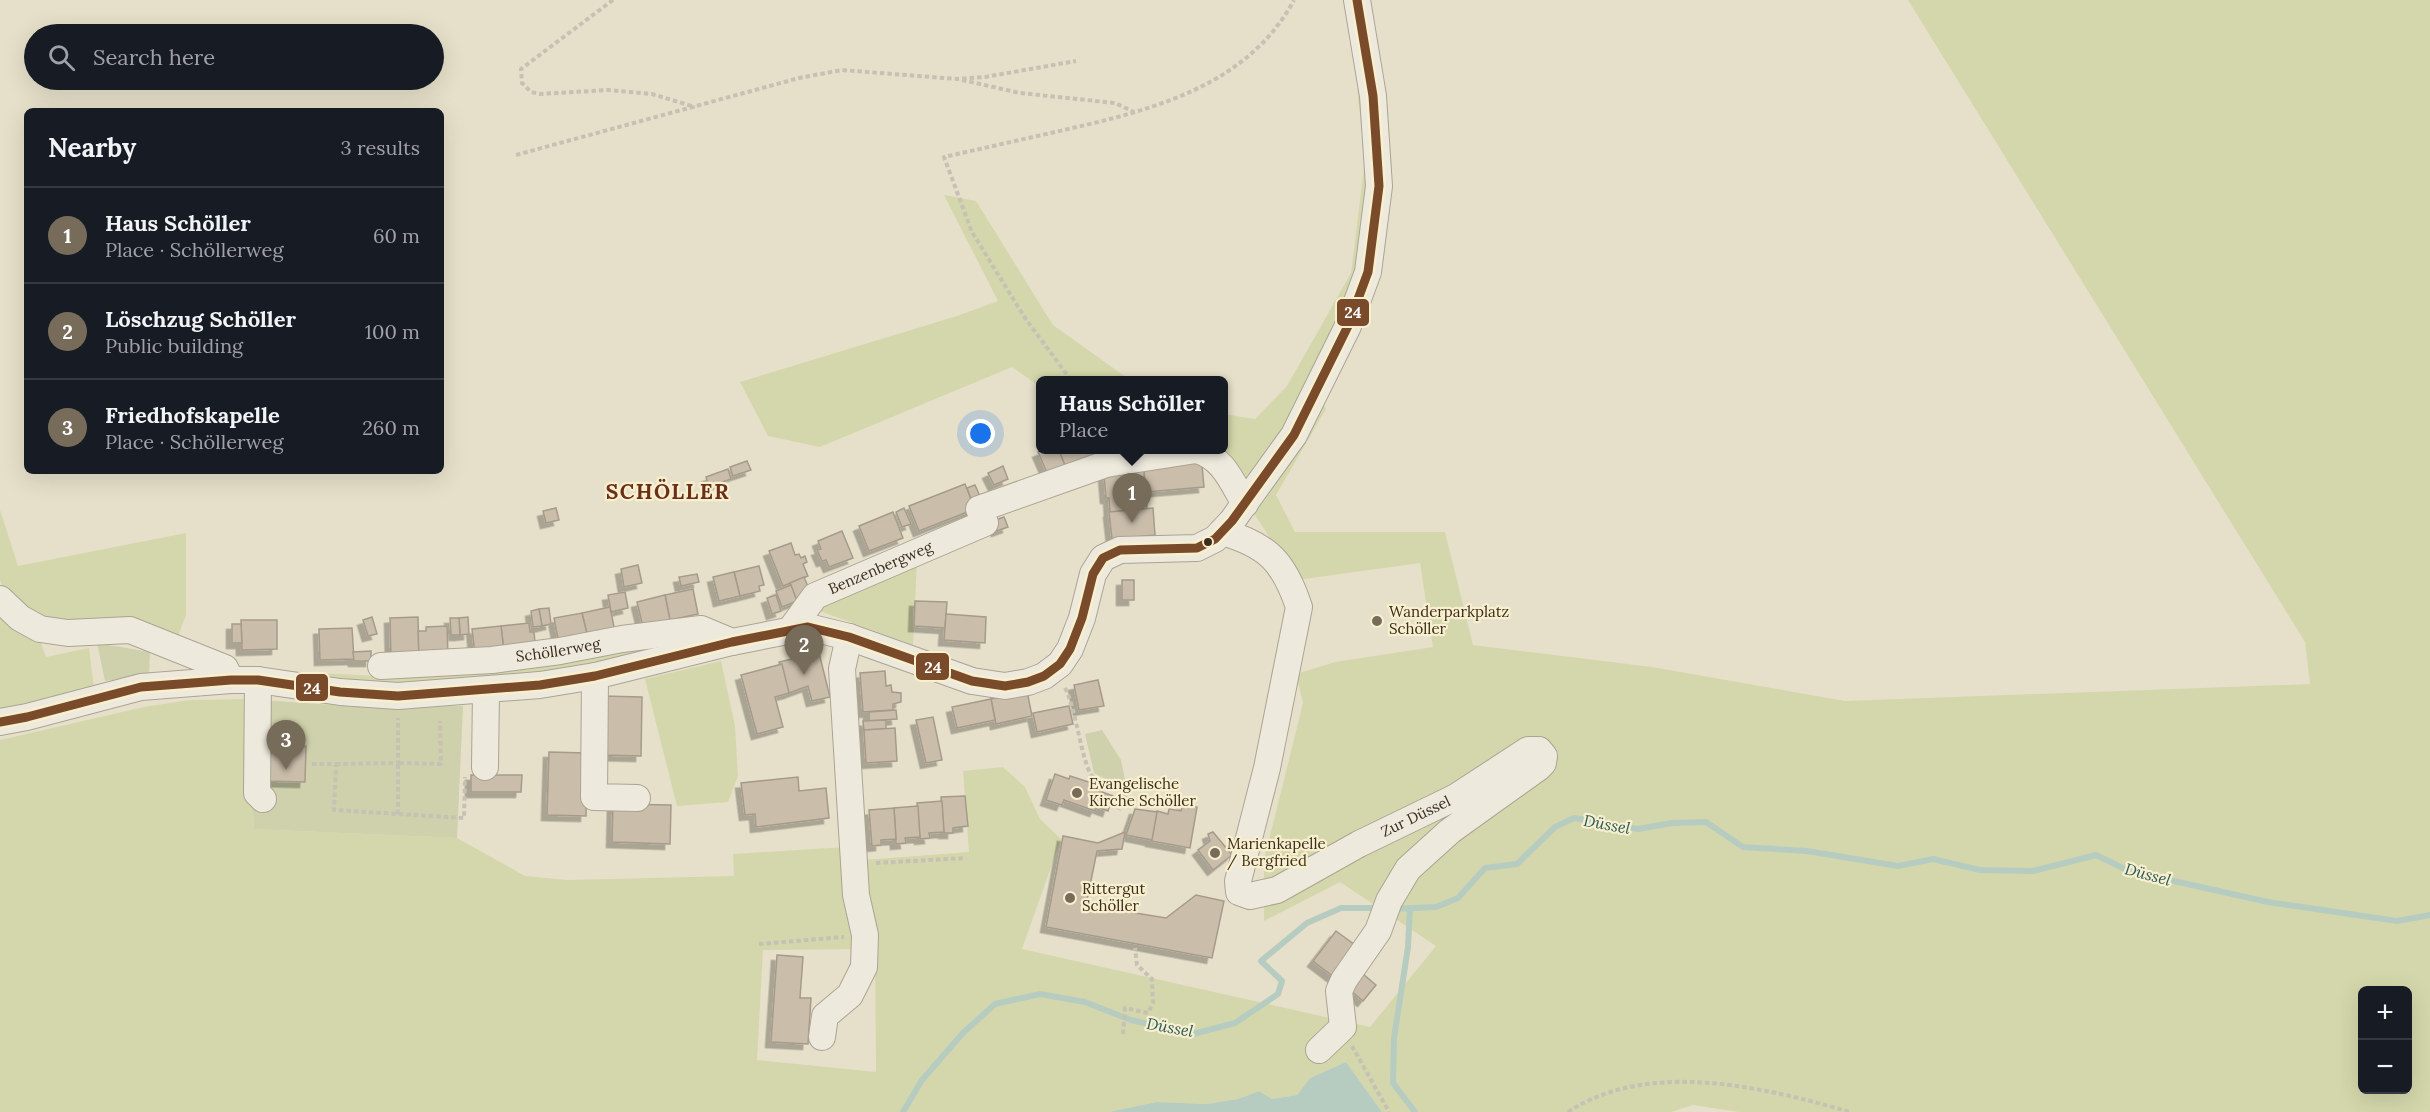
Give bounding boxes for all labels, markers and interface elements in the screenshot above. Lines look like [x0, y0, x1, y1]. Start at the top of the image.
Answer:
search box [24, 24, 444, 90]
icon: search [45, 41, 78, 74]
text: Search here [93, 43, 215, 71]
text: Nearby [48, 131, 136, 164]
text: 3 results [341, 135, 420, 160]
text: Haus Schöller [105, 209, 251, 237]
text: 1 [63, 223, 72, 248]
text: 60 m [373, 223, 420, 248]
text: Place · Schöllerweg [105, 237, 284, 262]
line badge: 24 [1336, 298, 1370, 327]
text: 24 [1344, 302, 1362, 322]
text: Löschzug Schöller [105, 305, 296, 333]
text: 2 [62, 319, 73, 344]
text: 100 m [365, 319, 420, 344]
text: Public building [105, 333, 243, 358]
popup [1036, 376, 1228, 454]
text: Haus Schöller [1059, 389, 1205, 417]
text: Friedhofskapelle [105, 401, 280, 429]
text: 3 [62, 415, 73, 440]
text: 260 m [362, 415, 420, 440]
text: Place [1059, 417, 1108, 442]
your location [966, 419, 995, 448]
text: Place · Schöllerweg [105, 429, 284, 454]
pin: 1 [1112, 474, 1152, 523]
district label: SCHÖLLER [606, 478, 730, 505]
street label: Benzenbergweg [825, 536, 936, 598]
unlabelled marker [1202, 536, 1214, 548]
place label: Wanderparkplatz Schöller [1389, 602, 1509, 638]
marker: Wanderparkplatz Schöller [1370, 614, 1384, 628]
pin: 2 [784, 626, 824, 675]
street label: Schöllerweg [515, 633, 603, 666]
line badge: 24 [915, 652, 950, 681]
text: 24 [924, 657, 942, 677]
line badge: 24 [295, 673, 329, 702]
text: 24 [303, 678, 321, 698]
pin: 3 [266, 720, 306, 770]
place label: Evangelische Kirche Schöller [1089, 774, 1196, 810]
marker: Evangelische Kirche Schöller [1070, 786, 1084, 800]
street label: Zur Düssel [1378, 791, 1453, 841]
water label: Düssel [1582, 810, 1632, 838]
place label: Marienkapelle / Bergfried [1227, 834, 1326, 871]
marker: Marienkapelle / Bergfried [1208, 846, 1222, 860]
water label: Düssel [2123, 858, 2174, 890]
place label: Rittergut Schöller [1082, 879, 1145, 915]
marker: Rittergut Schöller [1063, 891, 1077, 905]
map controls [2358, 986, 2412, 1094]
button: + [2358, 986, 2412, 1040]
water label: Düssel [1145, 1013, 1195, 1041]
button: − [2358, 1040, 2412, 1094]

